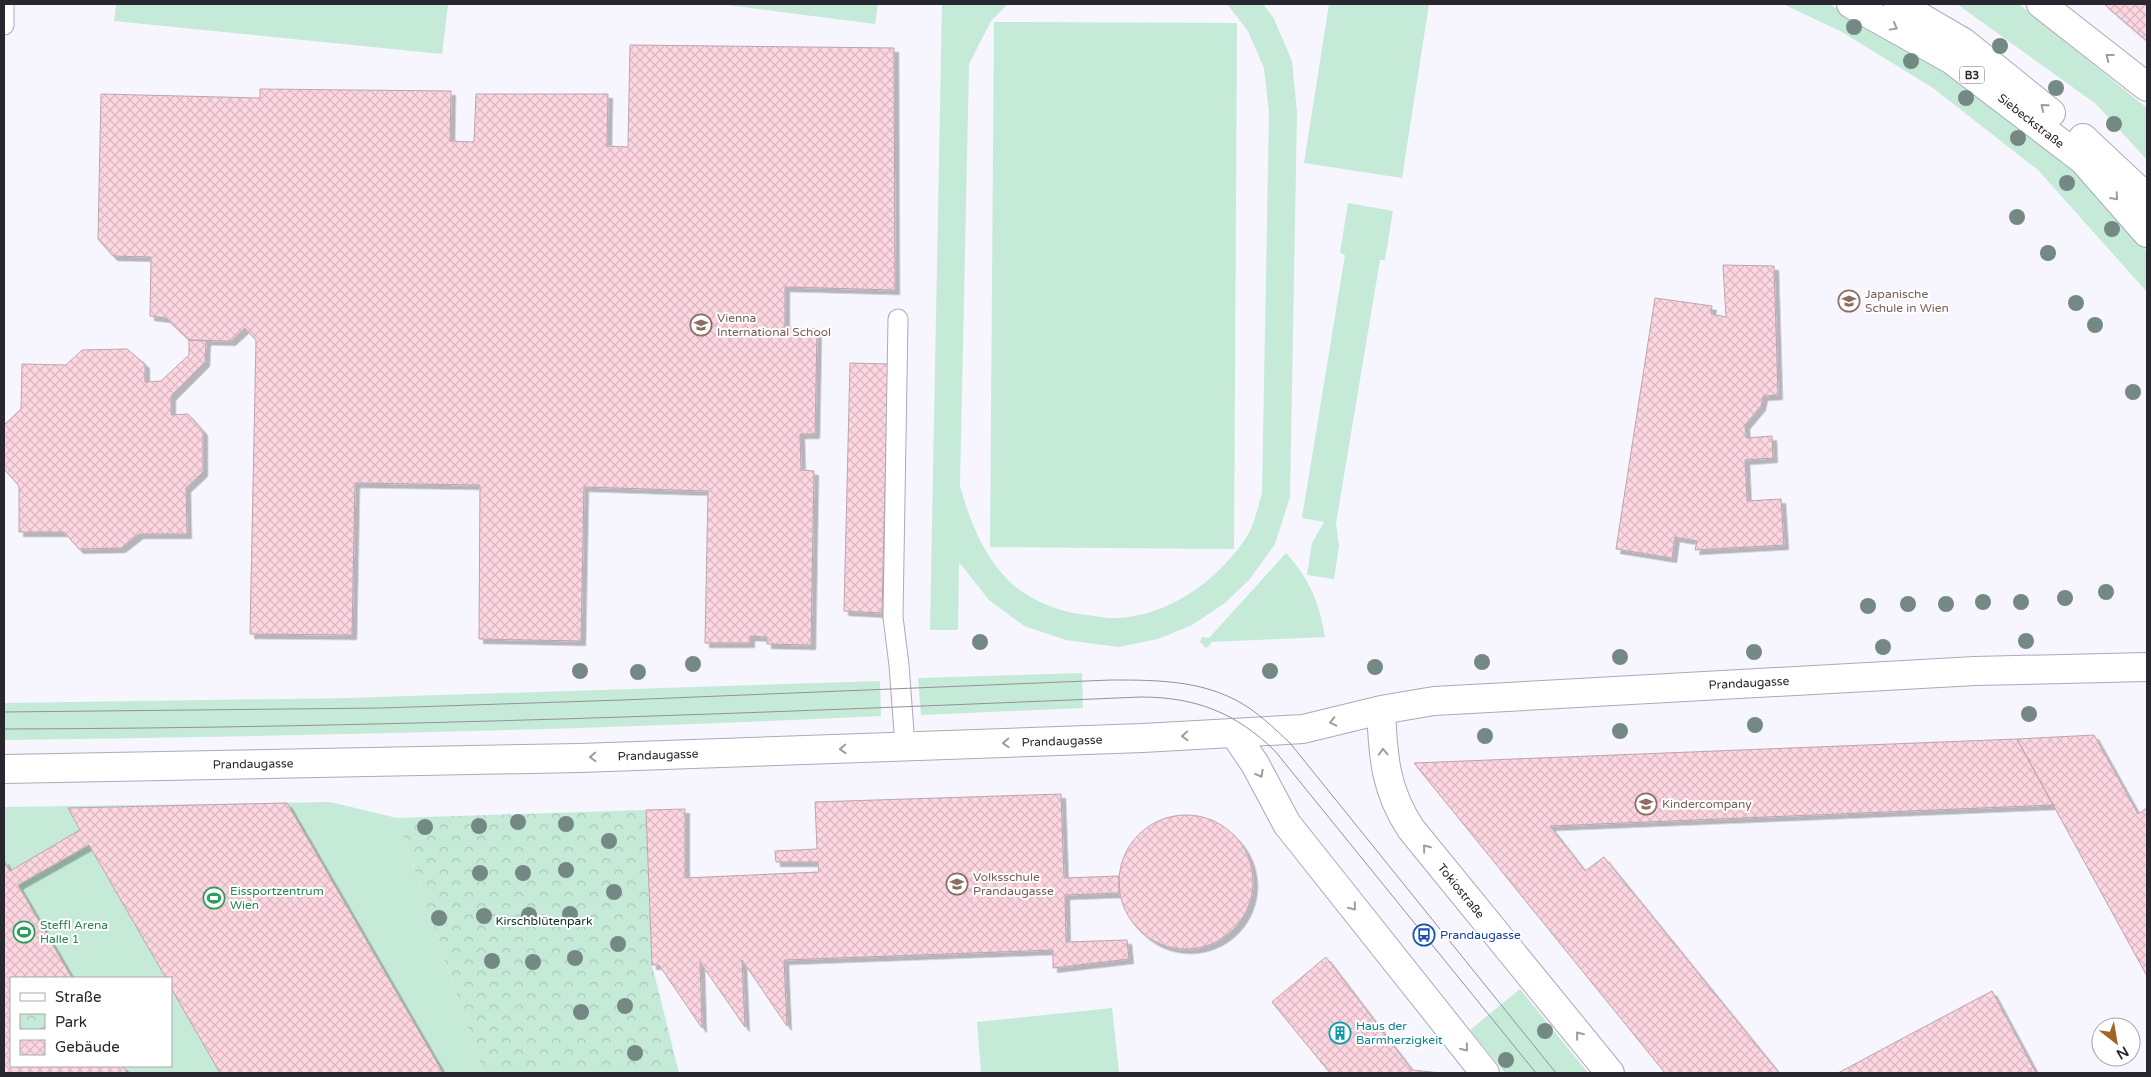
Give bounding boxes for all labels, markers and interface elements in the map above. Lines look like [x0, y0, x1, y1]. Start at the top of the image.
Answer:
one-way arrow [1889, 21, 1898, 31]
one-way arrow [2106, 54, 2115, 62]
road number: B3 [1960, 66, 1984, 84]
street label: Siebeckstraße [1995, 91, 2067, 151]
one-way arrow [2041, 104, 2050, 112]
one-way arrow [2109, 191, 2118, 200]
place label: Japanische Schule in Wien [1865, 287, 1949, 315]
school or university icon: Japanische Schule in Wien [1837, 289, 1861, 313]
place label: Vienna International School [717, 311, 831, 339]
school or university icon: Vienna International School [689, 313, 713, 337]
street label: Prandaugasse [1708, 674, 1790, 692]
one-way arrow [1329, 716, 1338, 727]
one-way arrow [1181, 730, 1189, 741]
street label: Prandaugasse [1021, 733, 1103, 749]
one-way arrow [1001, 738, 1009, 748]
one-way arrow [839, 743, 847, 754]
street label: Prandaugasse [617, 747, 699, 763]
one-way arrow [1378, 748, 1389, 756]
one-way arrow [589, 752, 597, 763]
street label: Prandaugasse [212, 756, 294, 772]
one-way arrow [1254, 769, 1264, 778]
school or university icon: Kindercompany [1634, 792, 1658, 816]
place label: Kindercompany [1662, 797, 1752, 811]
one-way arrow [1424, 845, 1432, 854]
street label: Tokiostraße [1435, 861, 1487, 921]
place label: Volksschule Prandaugasse [973, 870, 1054, 898]
school or university icon: Volksschule Prandaugasse [945, 872, 969, 896]
place label: Eissportzentrum Wien [230, 884, 324, 912]
sports icon: Eissportzentrum Wien [202, 886, 226, 910]
one-way arrow [1347, 901, 1355, 910]
park label: Kirschblütenpark [495, 914, 593, 928]
place label: Steffl Arena Halle 1 [40, 918, 108, 946]
sports icon: Steffl Arena Halle 1 [12, 920, 36, 944]
bus stop icon: Prandaugasse [1412, 923, 1436, 947]
place label: Prandaugasse [1440, 928, 1521, 942]
legend [10, 977, 172, 1067]
text: Straße [55, 988, 101, 1006]
text: Park [55, 1013, 87, 1031]
north arrow [2091, 1017, 2141, 1067]
place label: Haus der Barmherzigkeit [1356, 1019, 1443, 1047]
building icon: Haus der Barmherzigkeit [1328, 1021, 1352, 1045]
one-way arrow [1575, 1032, 1584, 1041]
text: Gebäude [55, 1038, 120, 1056]
one-way arrow [1460, 1042, 1468, 1051]
text: N [2113, 1043, 2132, 1063]

